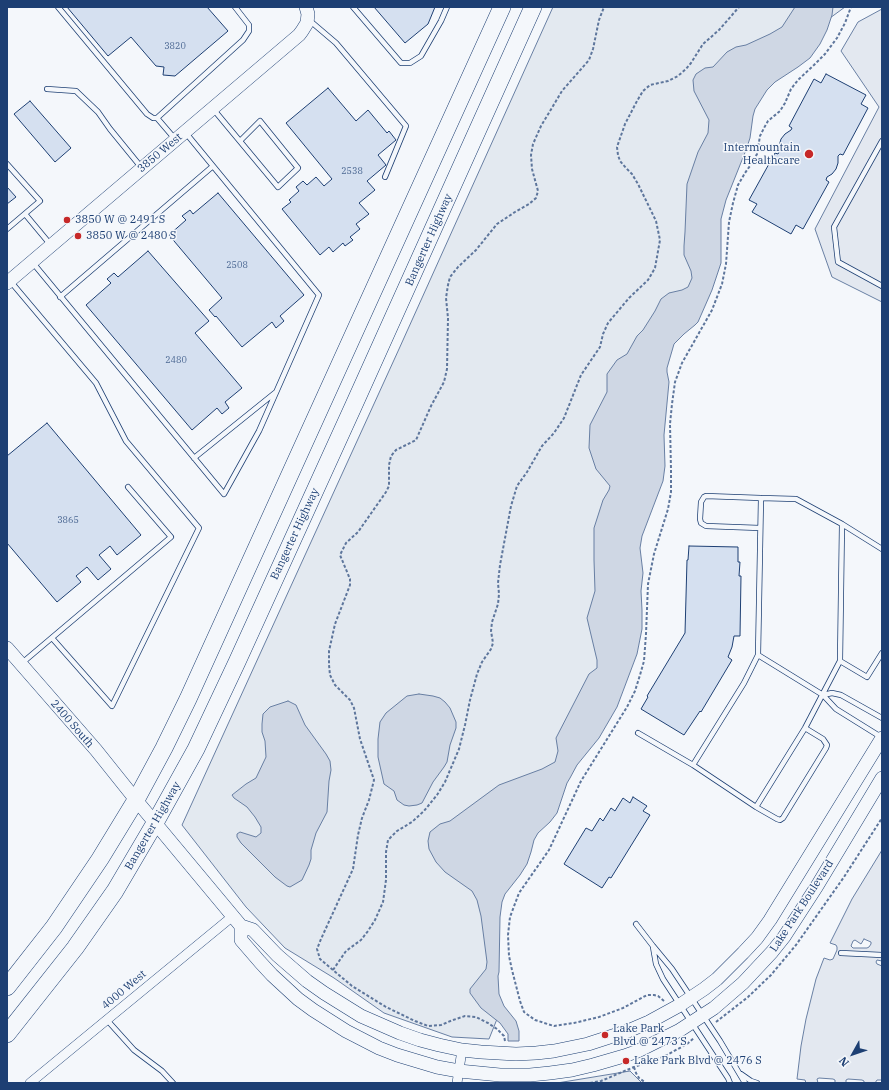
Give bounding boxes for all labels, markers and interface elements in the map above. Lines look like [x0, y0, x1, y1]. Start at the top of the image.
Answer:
house number: 3820 [164, 41, 186, 51]
street label: 3850 West [135, 131, 185, 175]
place label: Intermountain Healthcare [724, 141, 800, 167]
marker: Intermountain Healthcare [803, 148, 815, 160]
house number: 2538 [341, 166, 363, 176]
street label: Bangerter Highway [403, 192, 455, 288]
place label: 3850 W @ 2491 S [75, 213, 165, 227]
marker: 3850 W @ 2491 S [62, 215, 72, 225]
place label: 3850 W @ 2480 S [86, 229, 176, 243]
marker: 3850 W @ 2480 S [73, 231, 83, 241]
house number: 2508 [226, 260, 248, 270]
house number: 2480 [165, 355, 187, 365]
street label: Bangerter Highway [268, 486, 322, 582]
house number: 3865 [57, 515, 79, 525]
street label: 2400 South [48, 697, 96, 751]
street label: Bangerter Highway [122, 780, 184, 872]
street label: Lake Park Boulevard [767, 858, 837, 954]
street label: 4000 West [99, 968, 149, 1012]
place label: Lake Park Blvd @ 2473 S [613, 1022, 687, 1048]
marker: Lake Park Blvd @ 2473 S [600, 1030, 610, 1040]
north arrow [833, 1034, 873, 1074]
place label: Lake Park Blvd @ 2476 S [634, 1054, 762, 1068]
text: N [836, 1054, 852, 1070]
marker: Lake Park Blvd @ 2476 S [621, 1056, 631, 1066]

